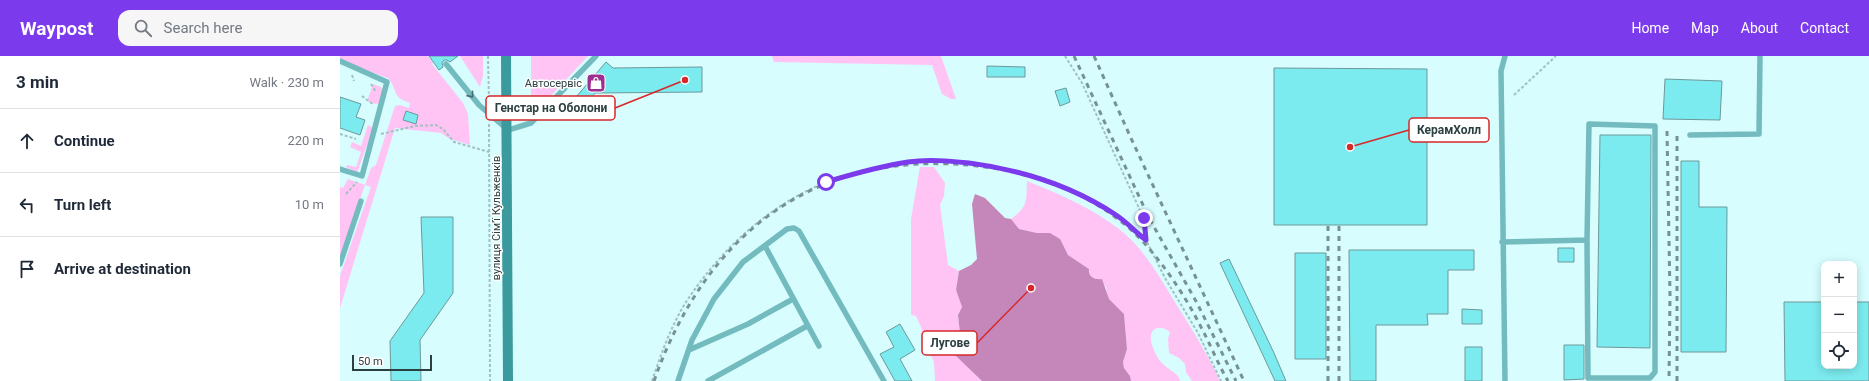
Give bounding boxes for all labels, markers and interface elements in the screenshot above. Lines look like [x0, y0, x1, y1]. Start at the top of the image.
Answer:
search box [118, 10, 398, 46]
text: Waypost [20, 17, 94, 40]
icon: search [132, 17, 154, 39]
text: Search here [164, 19, 242, 37]
text: Home [1631, 20, 1669, 36]
text: Map [1691, 20, 1719, 36]
text: About [1741, 20, 1778, 36]
text: Contact [1800, 20, 1849, 36]
text: 3 min [16, 72, 59, 92]
shop icon: Автосервіс [585, 72, 607, 94]
text: Walk · 230 m [249, 75, 324, 90]
place label: Автосервіс [525, 77, 582, 90]
one-way arrow [466, 90, 473, 97]
callout: Генстар на Оболони [486, 96, 615, 120]
text: Генстар на Оболони [495, 101, 607, 115]
callout: КерамХолл [1409, 118, 1489, 142]
text: КерамХолл [1417, 123, 1481, 137]
icon: ahead [16, 130, 38, 152]
text: Continue [54, 132, 115, 150]
text: 220 m [287, 133, 324, 148]
street label: вулиця Сімʼї Кульженків [490, 156, 503, 280]
route start [817, 173, 835, 191]
icon: left [16, 194, 38, 216]
text: Turn left [54, 196, 111, 214]
text: 10 m [295, 197, 324, 212]
route end [1135, 209, 1153, 227]
icon: arrive [16, 258, 38, 280]
text: Arrive at destination [54, 260, 191, 278]
map controls [1821, 261, 1857, 369]
button: + [1821, 261, 1857, 297]
button: − [1821, 297, 1857, 333]
callout: Лугове [922, 331, 977, 355]
button: locate [1821, 333, 1857, 369]
text: Лугове [930, 336, 970, 350]
scale bar [352, 353, 432, 372]
text: 50 m [358, 355, 383, 368]

